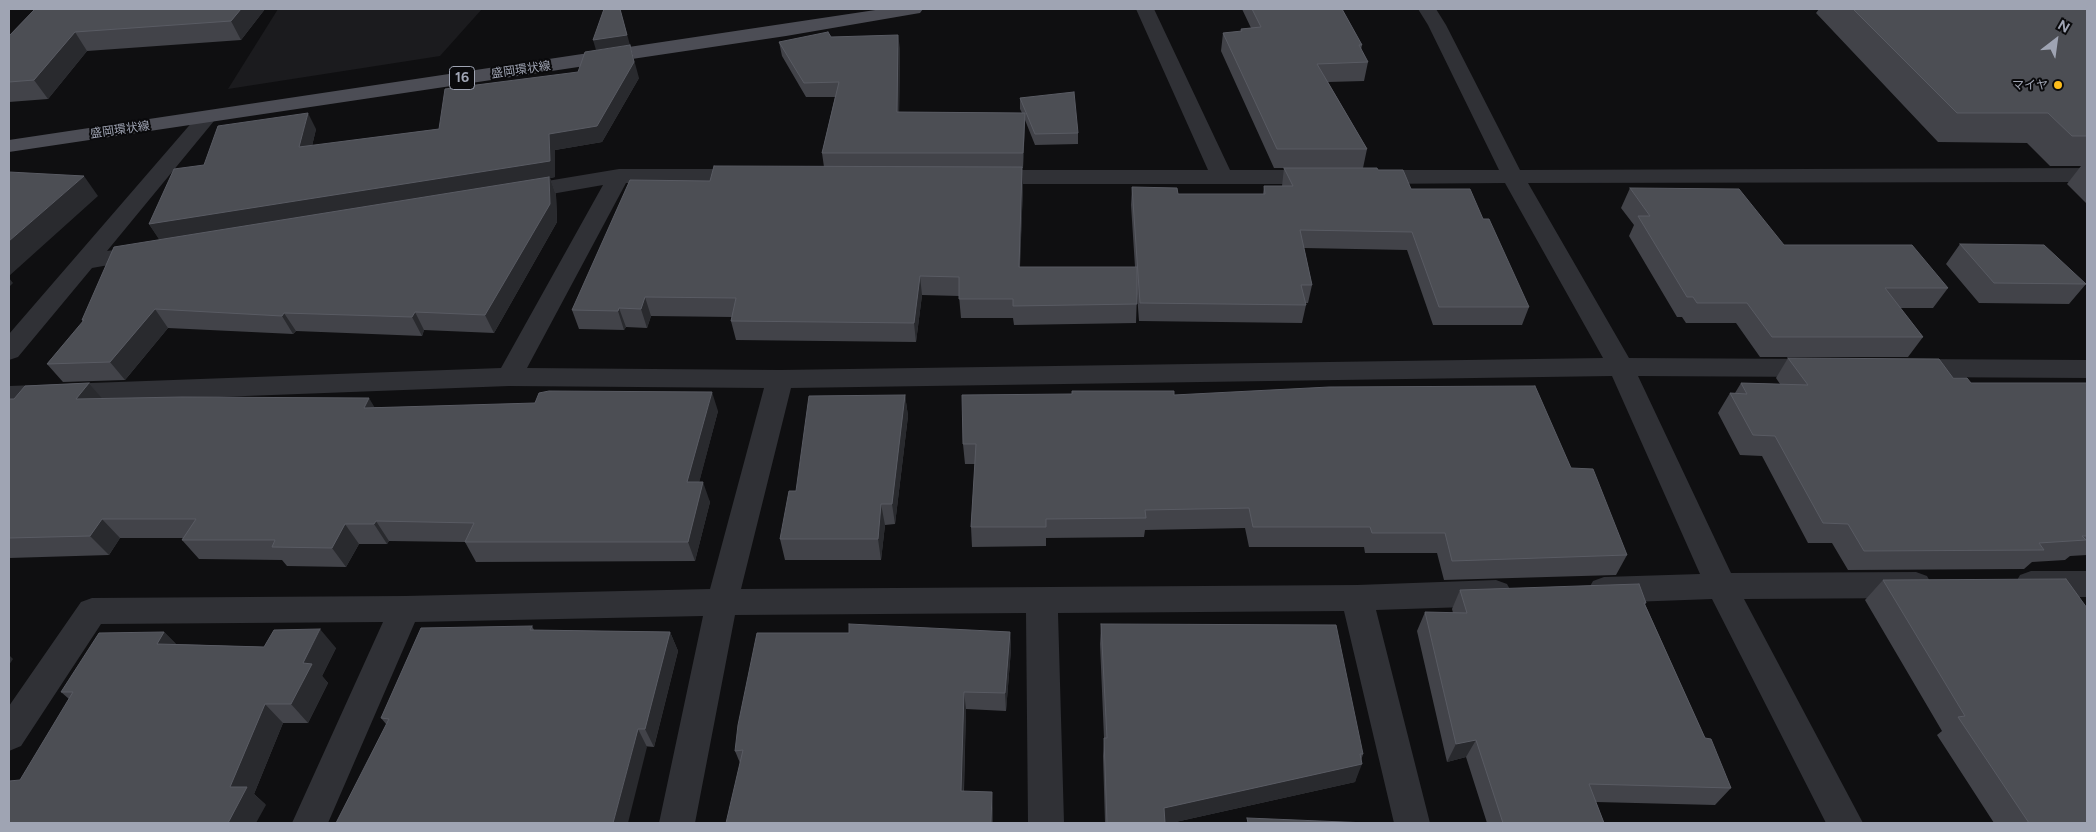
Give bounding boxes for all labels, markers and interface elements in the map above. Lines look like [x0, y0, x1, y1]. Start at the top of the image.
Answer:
north arrow [2031, 15, 2081, 65]
text: N [2055, 17, 2073, 37]
street label: 盛岡環状線 [490, 59, 552, 81]
road number: 16 [450, 66, 474, 90]
place label: マイヤ [2012, 78, 2048, 92]
marker: マイヤ [2052, 79, 2064, 91]
street label: 盛岡環状線 [89, 119, 151, 141]

